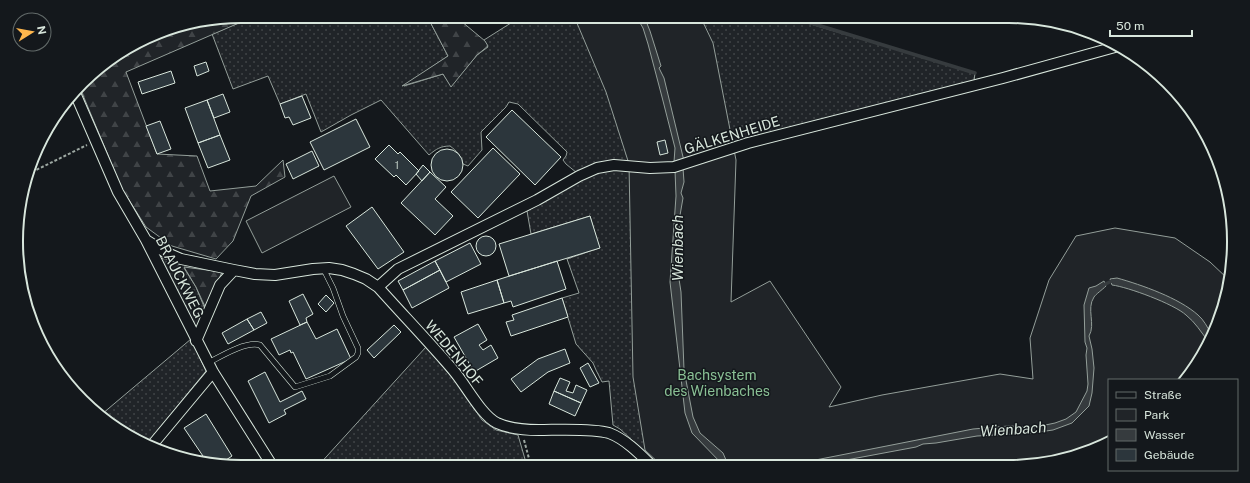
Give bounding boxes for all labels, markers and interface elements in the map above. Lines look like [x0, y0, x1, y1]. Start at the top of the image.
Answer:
north arrow [12, 12, 52, 52]
scale bar [1110, 12, 1192, 38]
text: 50 m [1116, 19, 1144, 33]
text: N [35, 25, 49, 35]
street label: GÄLKENHEIDE [682, 111, 782, 157]
house number: 1 [395, 158, 399, 172]
water label: Wienbach [669, 215, 686, 281]
street label: BRAUCKWEG [152, 233, 208, 321]
street label: WEDENHOF [422, 317, 486, 389]
park label: Bachsystem des Wienbaches [664, 367, 770, 399]
legend [1108, 379, 1238, 471]
text: Straße [1144, 388, 1182, 402]
text: Park [1144, 408, 1170, 422]
water label: Wienbach [979, 418, 1047, 440]
text: Wasser [1144, 428, 1185, 442]
text: Gebäude [1144, 448, 1194, 462]

